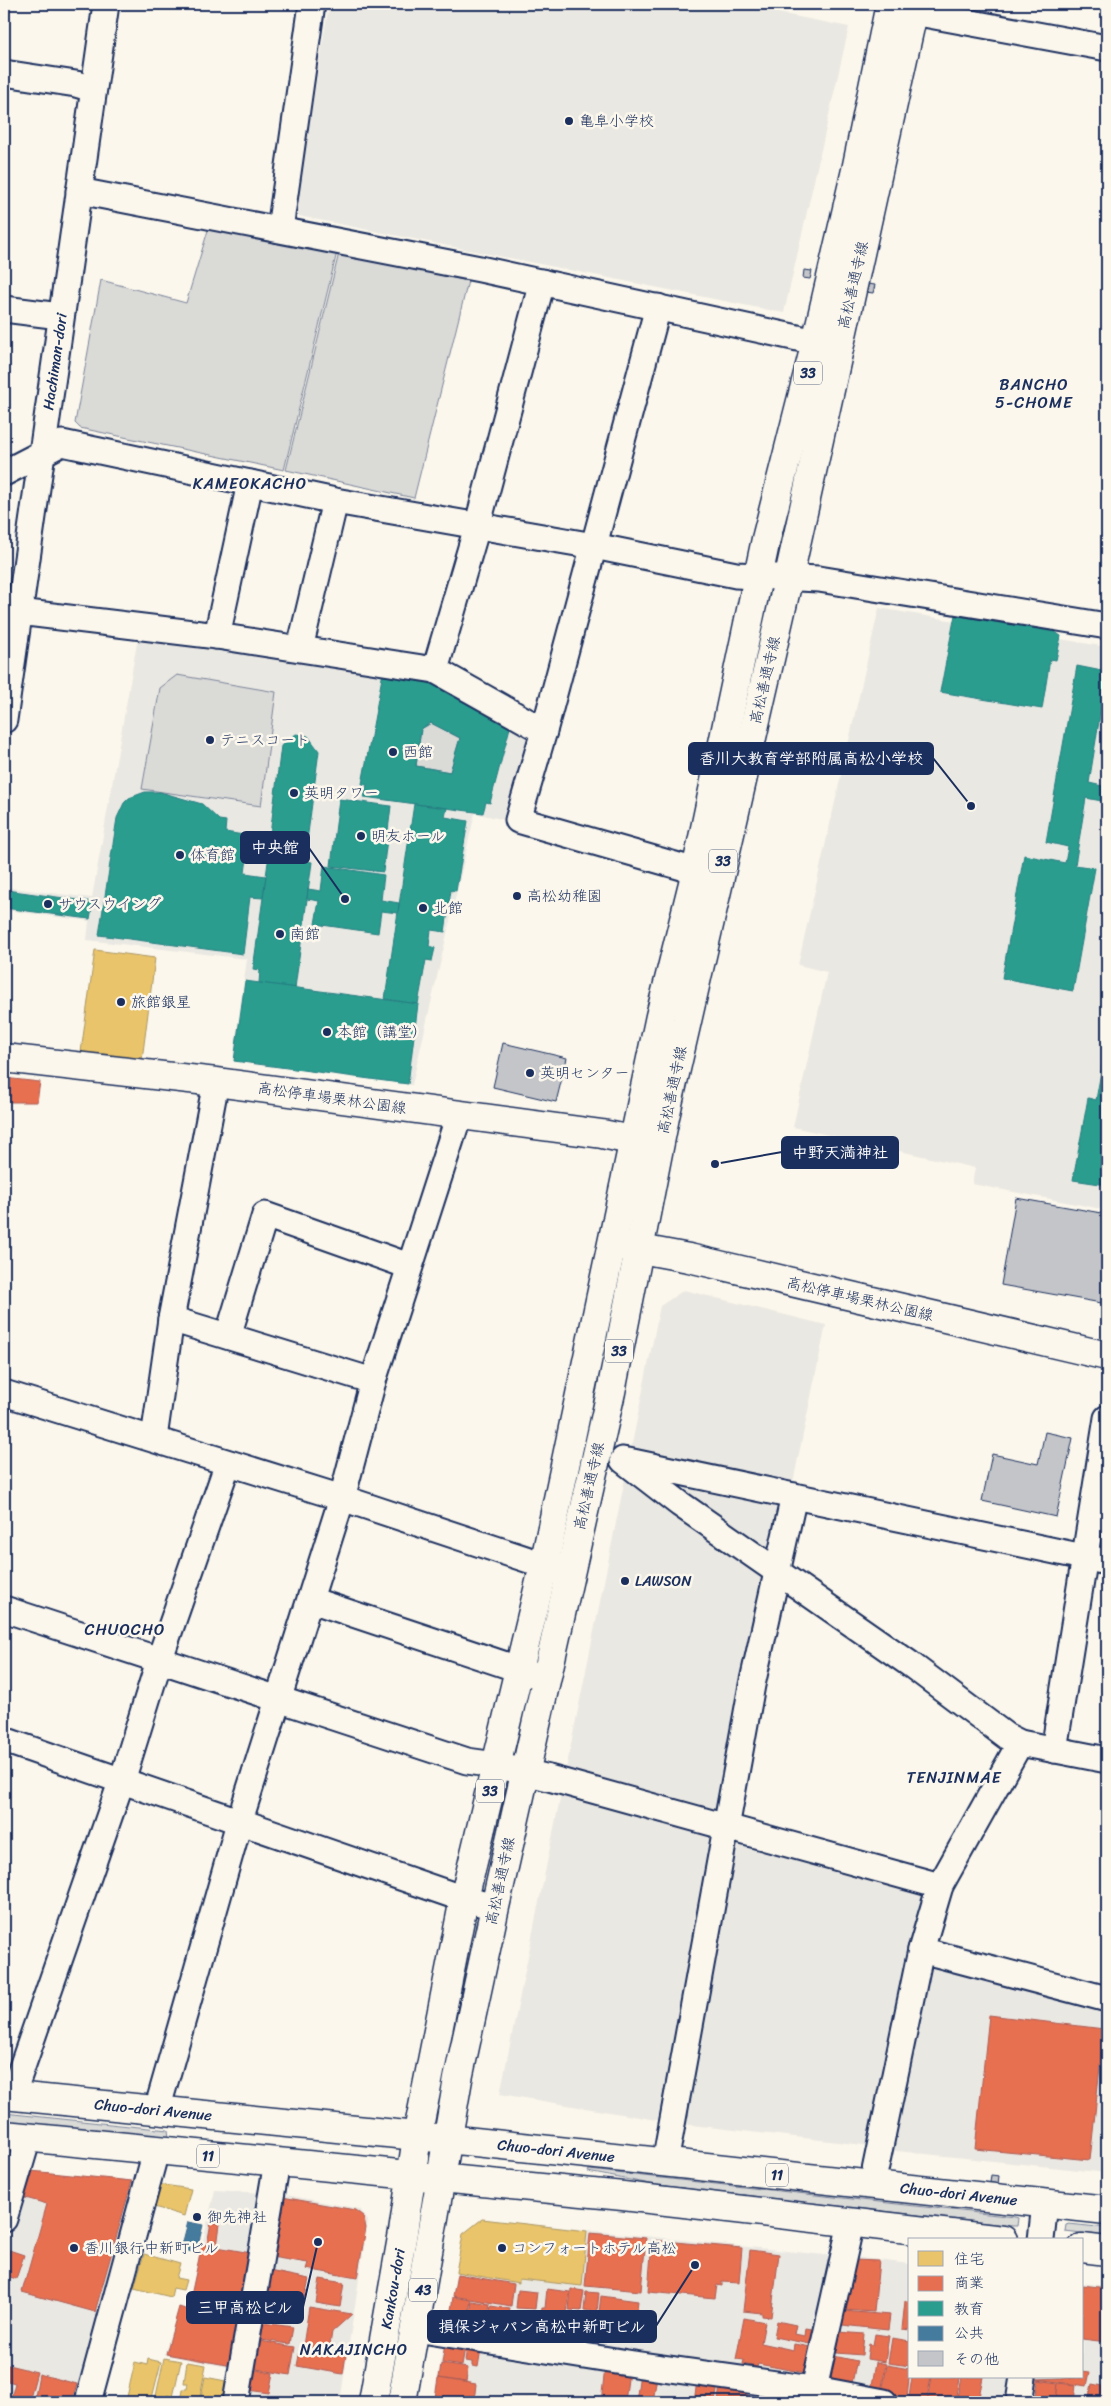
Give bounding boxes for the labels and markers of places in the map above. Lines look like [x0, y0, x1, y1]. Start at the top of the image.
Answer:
place label: 亀阜小学校 [579, 108, 654, 134]
marker: 亀阜小学校 [563, 115, 575, 127]
place label: テニスコート [220, 727, 310, 753]
marker: テニスコート [204, 734, 216, 746]
place label: 西館 [403, 739, 433, 765]
callout: 香川大教育学部附属高松小学校 [689, 743, 933, 774]
marker: 西館 [387, 746, 399, 758]
place label: 英明タワー [304, 780, 379, 806]
marker: 英明タワー [288, 787, 300, 799]
place label: 明友ホール [371, 823, 445, 849]
marker: 明友ホール [355, 830, 367, 842]
callout: 中央館 [241, 832, 309, 863]
place label: 体育館 [190, 842, 235, 868]
marker: 体育館 [174, 849, 186, 861]
place label: 高松幼稚園 [527, 883, 602, 909]
marker: 高松幼稚園 [511, 890, 523, 902]
place label: サウスウイング [58, 891, 162, 917]
place label: 北館 [433, 895, 463, 921]
marker: サウスウイング [42, 898, 54, 910]
marker: 北館 [417, 902, 429, 914]
place label: 南館 [290, 921, 320, 947]
marker: 南館 [274, 928, 286, 940]
place label: 旅館銀星 [131, 989, 191, 1015]
marker: 旅館銀星 [115, 996, 127, 1008]
place label: 本館（講堂） [337, 1019, 427, 1045]
marker: 本館（講堂） [321, 1026, 333, 1038]
place label: 英明センター [540, 1060, 629, 1086]
marker: 英明センター [524, 1067, 536, 1079]
callout: 中野天満神社 [782, 1137, 898, 1168]
place label: LAWSON [635, 1568, 692, 1594]
marker: LAWSON [619, 1575, 631, 1587]
place label: 御先神社 [207, 2204, 267, 2230]
marker: 御先神社 [191, 2211, 203, 2223]
place label: 香川銀行中新町ビル [84, 2235, 219, 2261]
place label: コンフォートホテル高松 [512, 2235, 676, 2261]
marker: 香川銀行中新町ビル [68, 2242, 80, 2254]
marker: コンフォートホテル高松 [496, 2242, 508, 2254]
callout: 三甲高松ビル [187, 2292, 303, 2323]
callout: 損保ジャパン高松中新町ビル [428, 2311, 656, 2342]

